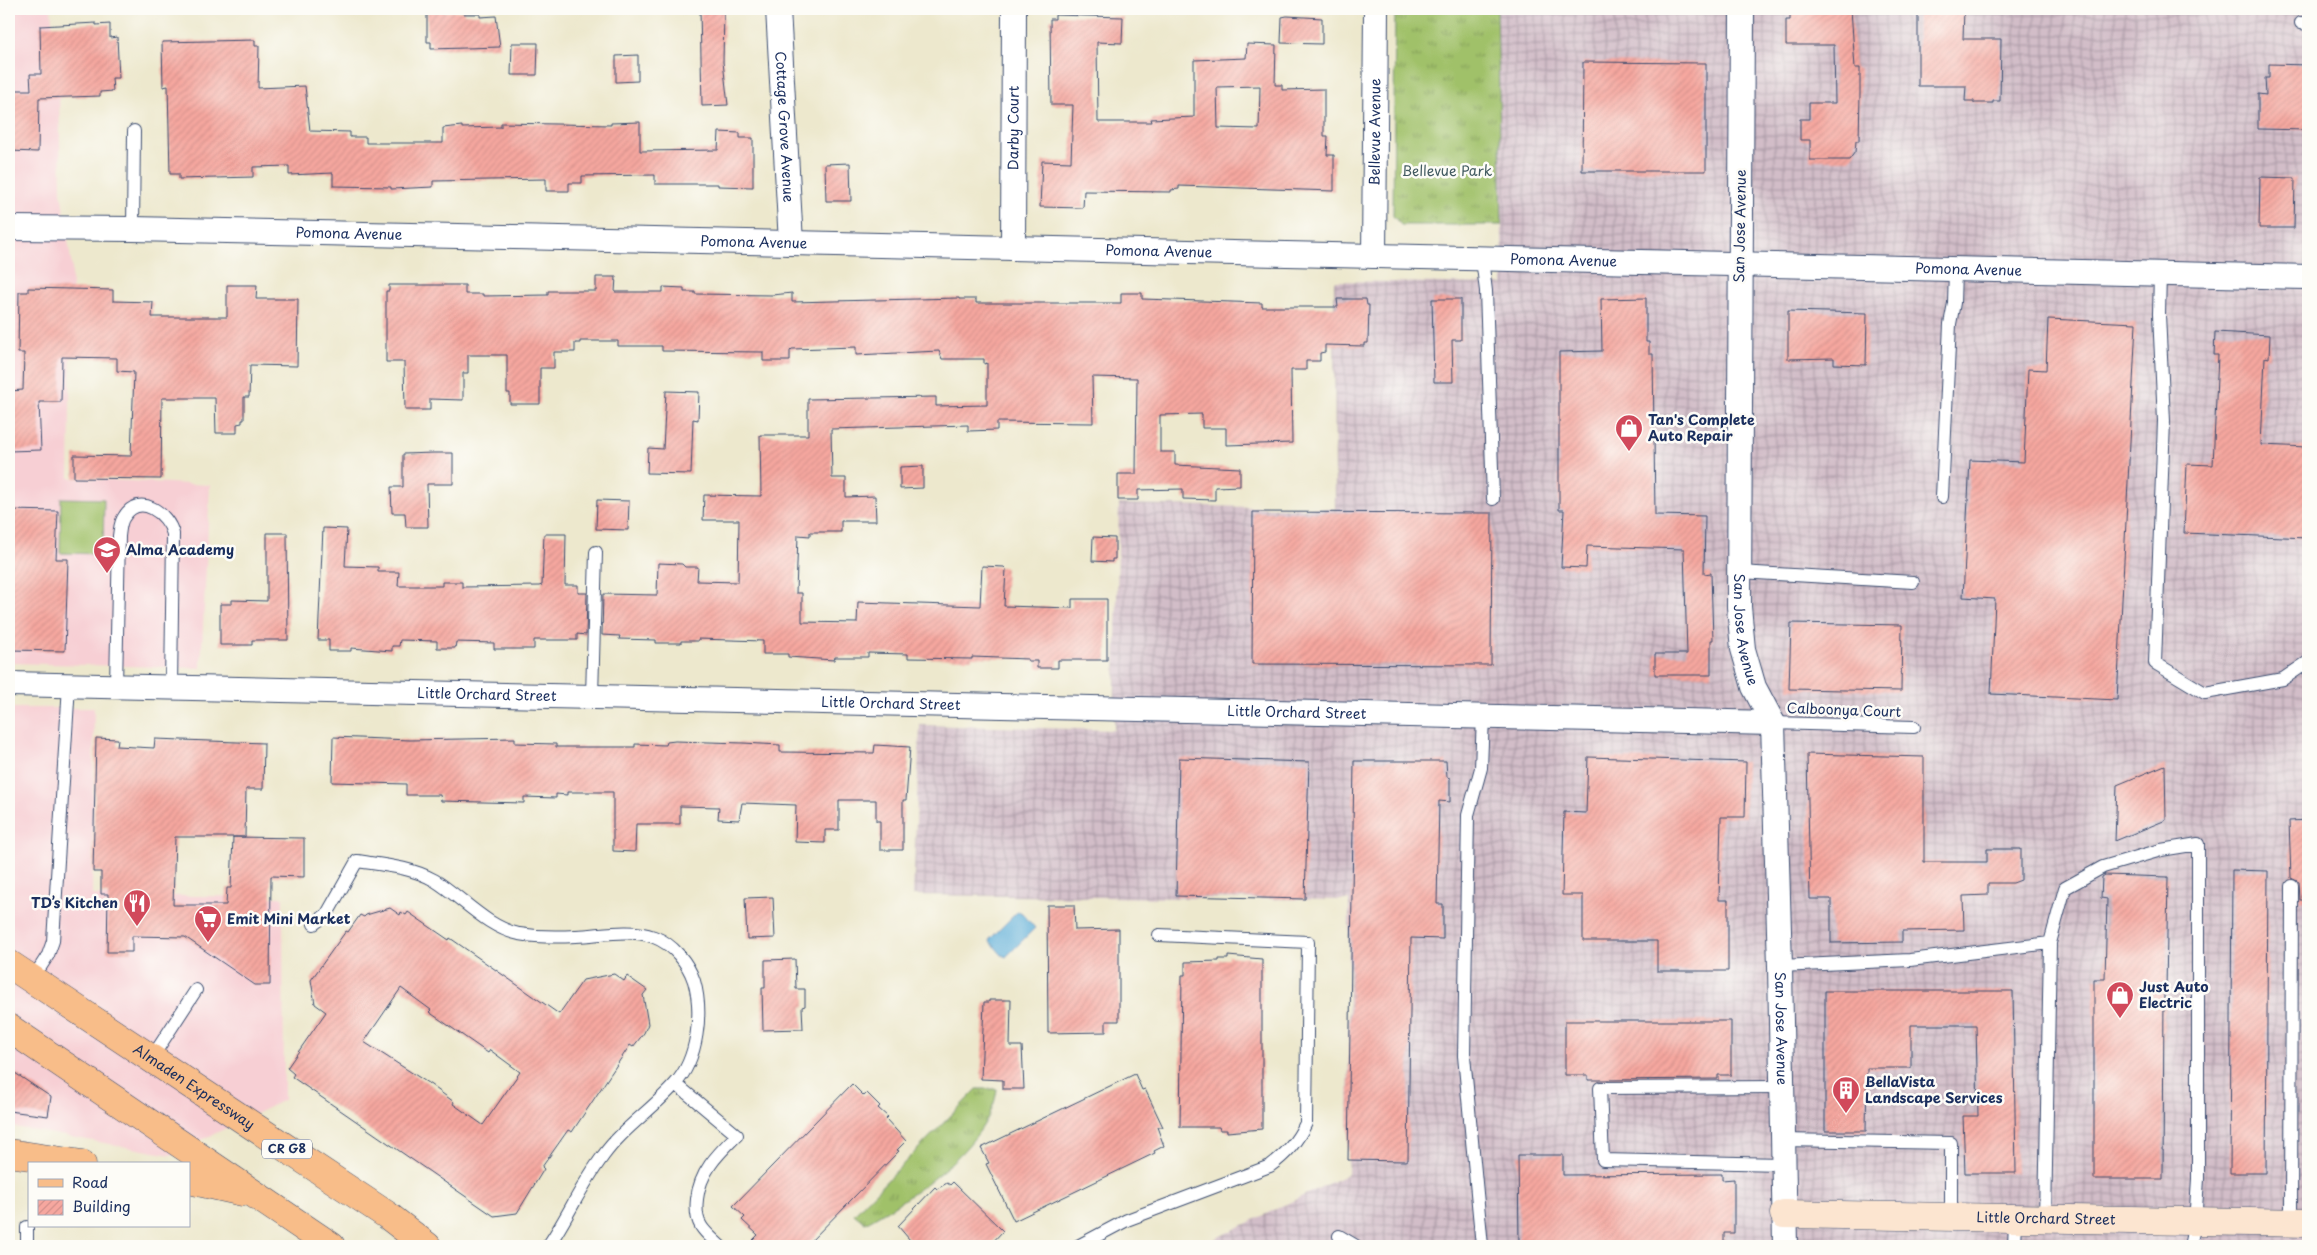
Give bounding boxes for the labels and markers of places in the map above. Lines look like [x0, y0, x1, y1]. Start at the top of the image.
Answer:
place label: Tan's Complete Auto Repair [1648, 409, 1755, 446]
shop icon: Tan's Complete Auto Repair [1614, 413, 1644, 452]
school or university icon: Alma Academy [92, 535, 122, 574]
place label: Alma Academy [126, 539, 234, 560]
restaurant icon: TD’s Kitchen [122, 888, 152, 927]
place label: TD’s Kitchen [31, 892, 118, 913]
supermarket icon: Emit Mini Market [193, 904, 223, 943]
place label: Emit Mini Market [227, 908, 351, 929]
place label: Just Auto Electric [2139, 976, 2209, 1013]
shop icon: Just Auto Electric [2105, 980, 2135, 1019]
place label: BellaVista Landscape Services [1865, 1071, 2003, 1108]
building icon: BellaVista Landscape Services [1831, 1075, 1861, 1114]

